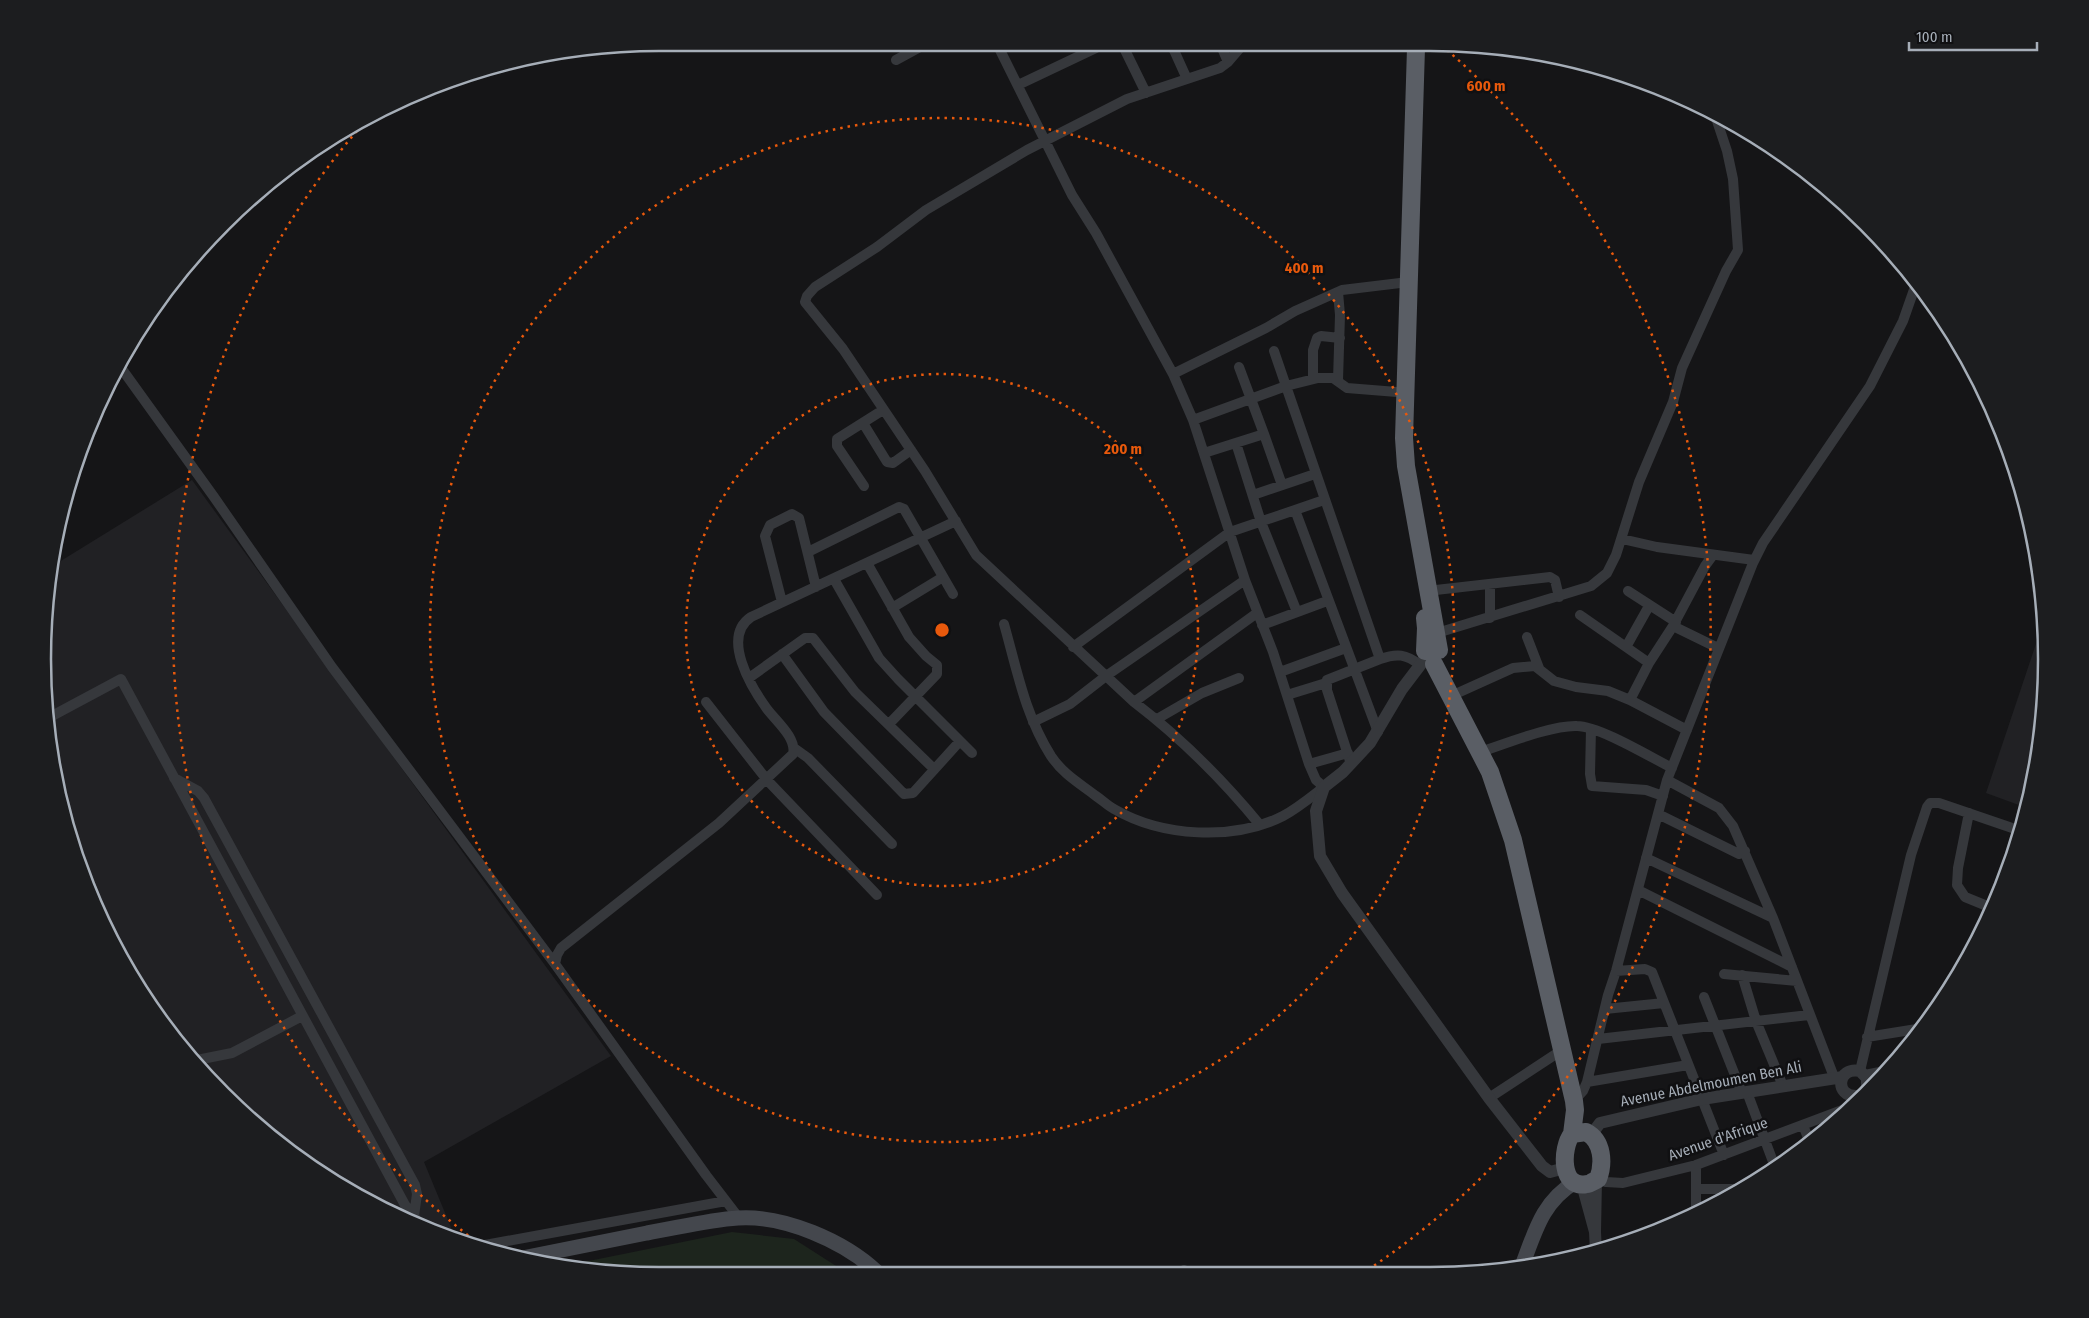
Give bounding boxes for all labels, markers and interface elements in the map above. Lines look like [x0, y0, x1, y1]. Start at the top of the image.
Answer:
scale bar [1909, 20, 2036, 52]
text: 100 m [1916, 28, 1953, 46]
text: 600 m [1467, 77, 1505, 95]
text: 400 m [1285, 259, 1323, 277]
text: 200 m [1103, 440, 1142, 458]
centre of rings [933, 621, 951, 639]
street label: Avenue Abdelmoumen Ben Ali [1619, 1058, 1803, 1110]
street label: Avenue d'Afrique [1666, 1114, 1770, 1164]

